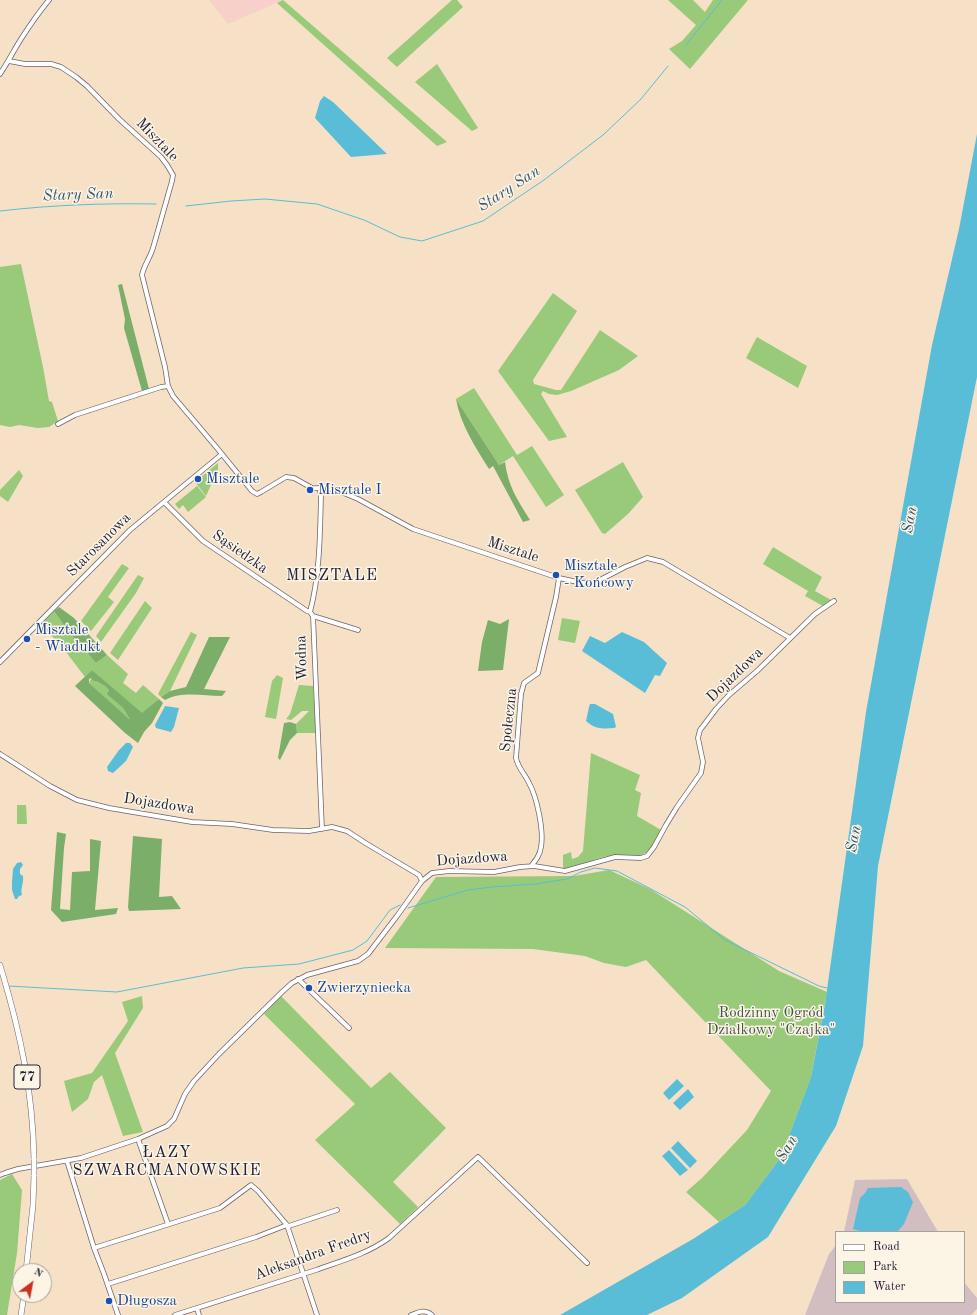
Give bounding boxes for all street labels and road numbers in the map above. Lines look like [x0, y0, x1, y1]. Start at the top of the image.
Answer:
street label: Misztale [132, 115, 182, 165]
street label: Starosanowa [63, 509, 135, 581]
street label: Sąsiedzka [209, 526, 271, 578]
street label: Misztale [485, 533, 541, 567]
street label: Wodna [292, 635, 312, 681]
street label: Dojazdowa [703, 644, 767, 706]
street label: Społeczna [497, 687, 521, 753]
street label: Dojazdowa [122, 790, 196, 818]
street label: Dojazdowa [436, 848, 508, 870]
road number: 77 [14, 1065, 40, 1089]
street label: Aleksandra Fredry [252, 1226, 374, 1284]

